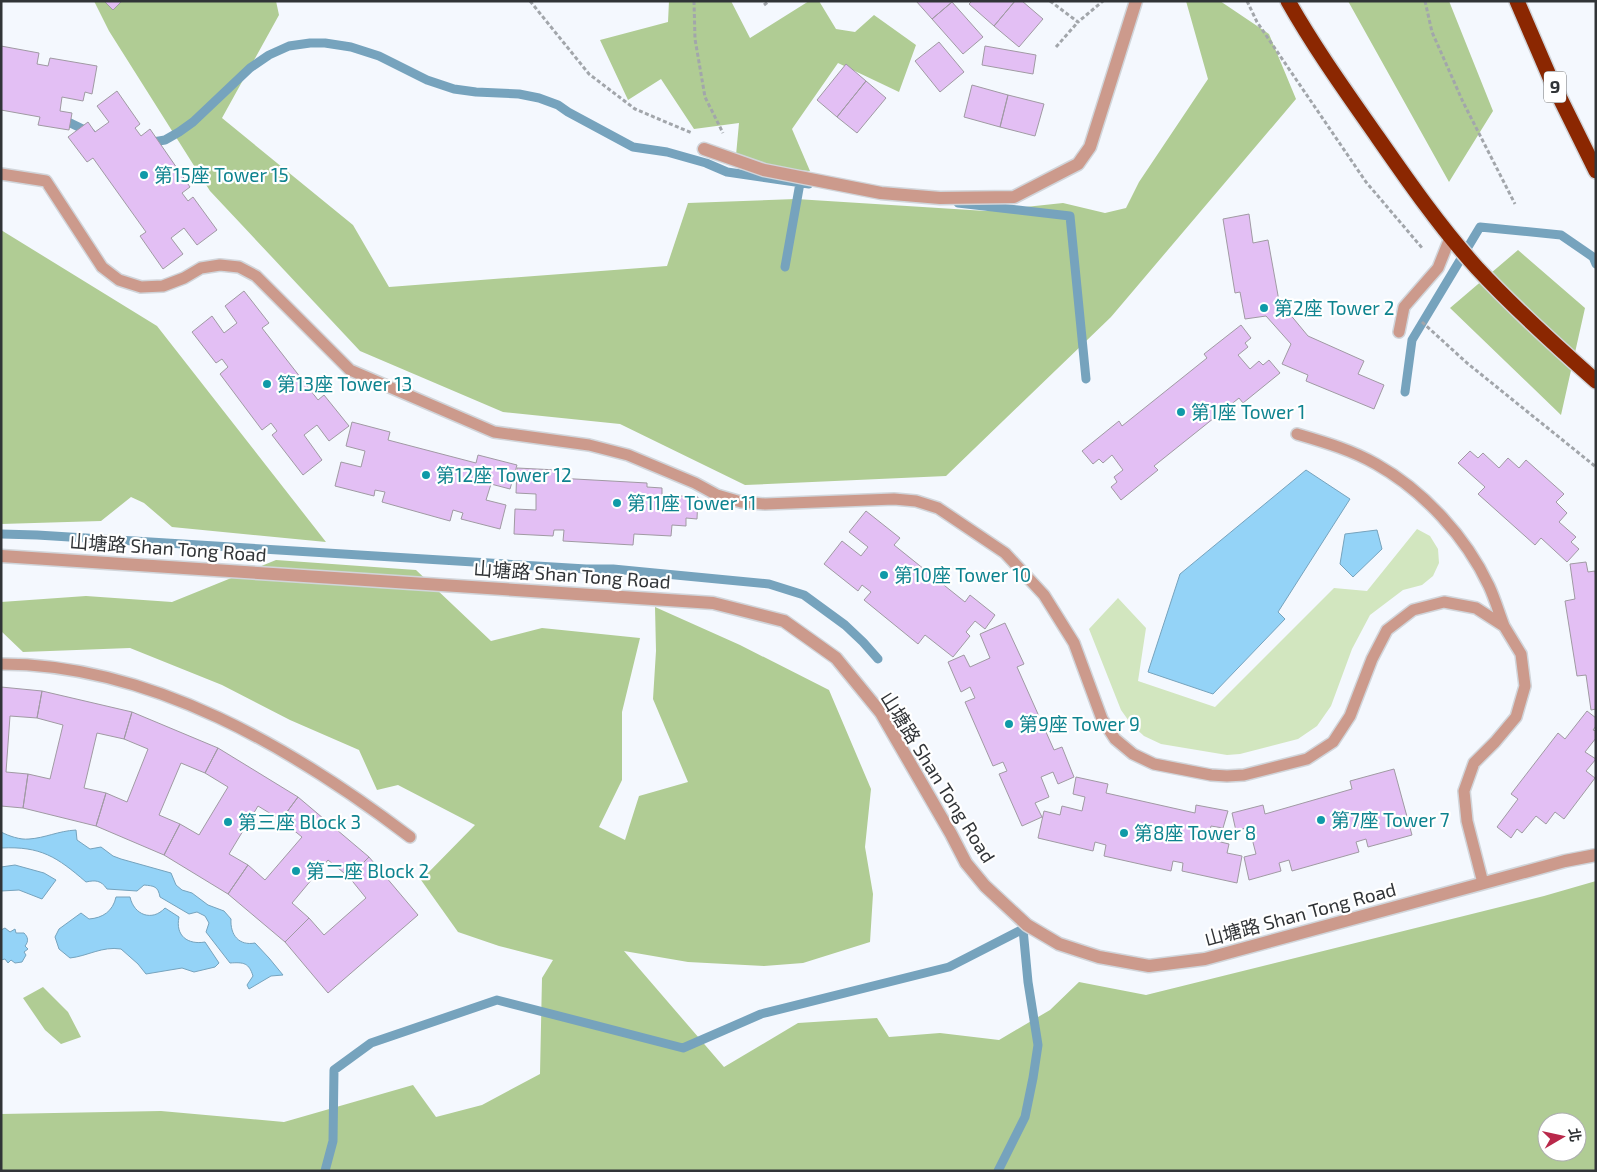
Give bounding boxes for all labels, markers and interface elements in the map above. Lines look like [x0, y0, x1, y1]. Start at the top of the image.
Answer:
road number: 9 [1544, 72, 1566, 102]
place label: 第15座 Tower 15 [154, 163, 289, 186]
marker: 第15座 Tower 15 [138, 169, 150, 181]
place label: 第2座 Tower 2 [1274, 296, 1395, 319]
marker: 第2座 Tower 2 [1258, 302, 1270, 314]
place label: 第13座 Tower 13 [277, 372, 412, 395]
marker: 第13座 Tower 13 [261, 378, 273, 390]
place label: 第1座 Tower 1 [1191, 400, 1305, 423]
marker: 第1座 Tower 1 [1175, 406, 1187, 418]
place label: 第12座 Tower 12 [436, 463, 572, 486]
marker: 第12座 Tower 12 [420, 469, 432, 481]
place label: 第11座 Tower 11 [627, 491, 756, 514]
marker: 第11座 Tower 11 [611, 497, 623, 509]
street label: 山塘路 Shan Tong Road [69, 529, 267, 566]
street label: 山塘路 Shan Tong Road [473, 556, 671, 593]
place label: 第10座 Tower 10 [894, 563, 1031, 586]
marker: 第10座 Tower 10 [878, 569, 890, 581]
street label: 山塘路 Shan Tong Road [876, 687, 1001, 867]
place label: 第9座 Tower 9 [1019, 712, 1140, 735]
marker: 第9座 Tower 9 [1003, 718, 1015, 730]
place label: 第7座 Tower 7 [1331, 808, 1450, 831]
place label: 第三座 Block 3 [238, 810, 361, 833]
marker: 第7座 Tower 7 [1315, 814, 1327, 826]
marker: 第三座 Block 3 [222, 816, 234, 828]
place label: 第8座 Tower 8 [1134, 821, 1256, 844]
marker: 第8座 Tower 8 [1118, 827, 1130, 839]
place label: 第二座 Block 2 [306, 859, 429, 882]
marker: 第二座 Block 2 [290, 865, 302, 877]
street label: 山塘路 Shan Tong Road [1201, 877, 1398, 950]
north arrow [1537, 1112, 1587, 1162]
text: 北 [1566, 1127, 1585, 1143]

